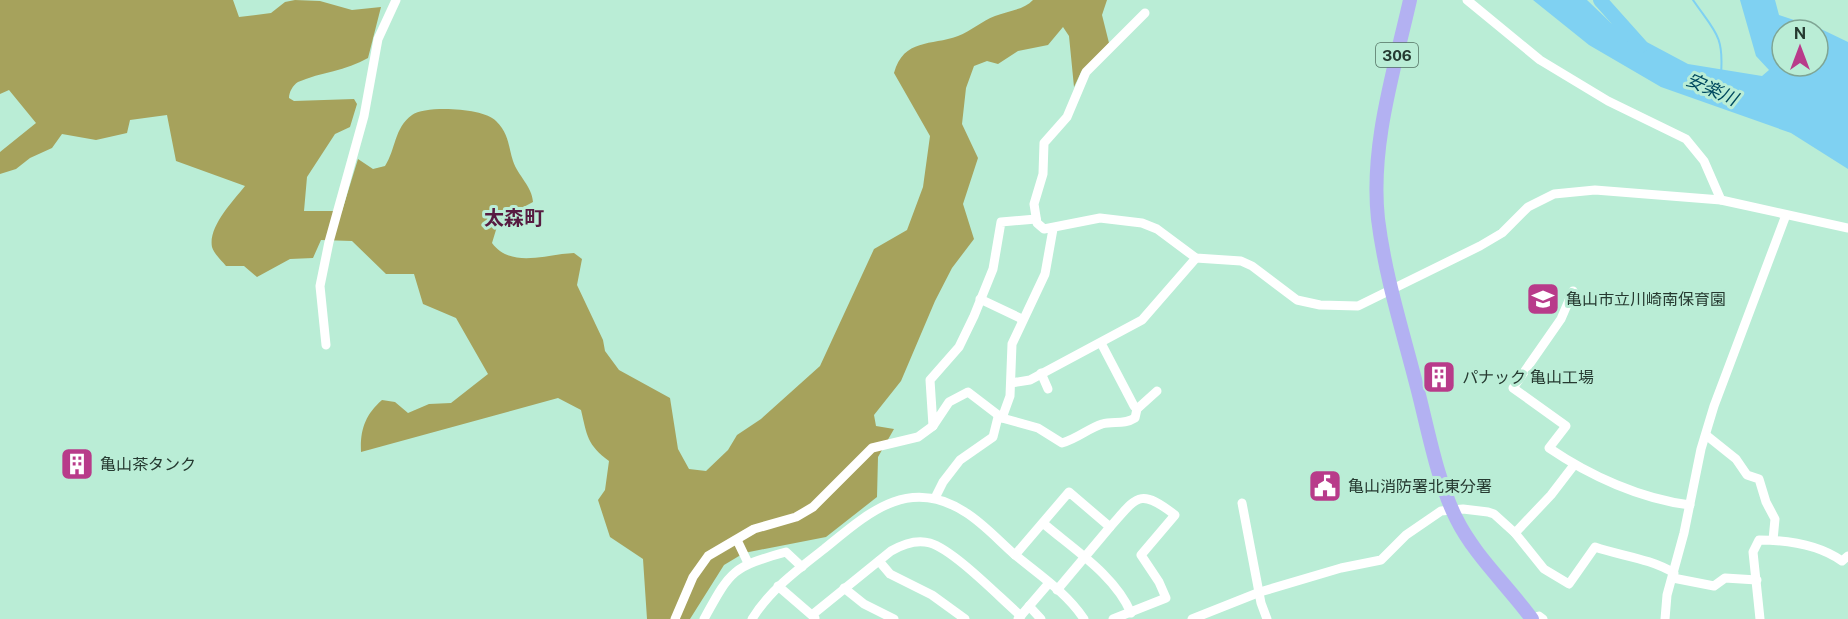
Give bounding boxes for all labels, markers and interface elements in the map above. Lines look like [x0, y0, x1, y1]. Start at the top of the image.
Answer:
north arrow [1770, 18, 1830, 78]
text: N [1794, 24, 1806, 43]
road number: 306 [1376, 43, 1418, 67]
water label: 安楽川 [1683, 68, 1743, 110]
district label: 太森町 [484, 206, 544, 230]
school or university icon: 亀山市立川崎南保育園 [1525, 281, 1561, 317]
place label: 亀山市立川崎南保育園 [1566, 290, 1726, 309]
building icon: パナック 亀山工場 [1421, 359, 1457, 395]
place label: パナック 亀山工場 [1462, 368, 1594, 387]
building icon: 亀山茶タンク [59, 446, 95, 482]
place label: 亀山茶タンク [100, 455, 196, 474]
public building icon: 亀山消防署北東分署 [1307, 468, 1343, 504]
place label: 亀山消防署北東分署 [1348, 477, 1492, 496]

